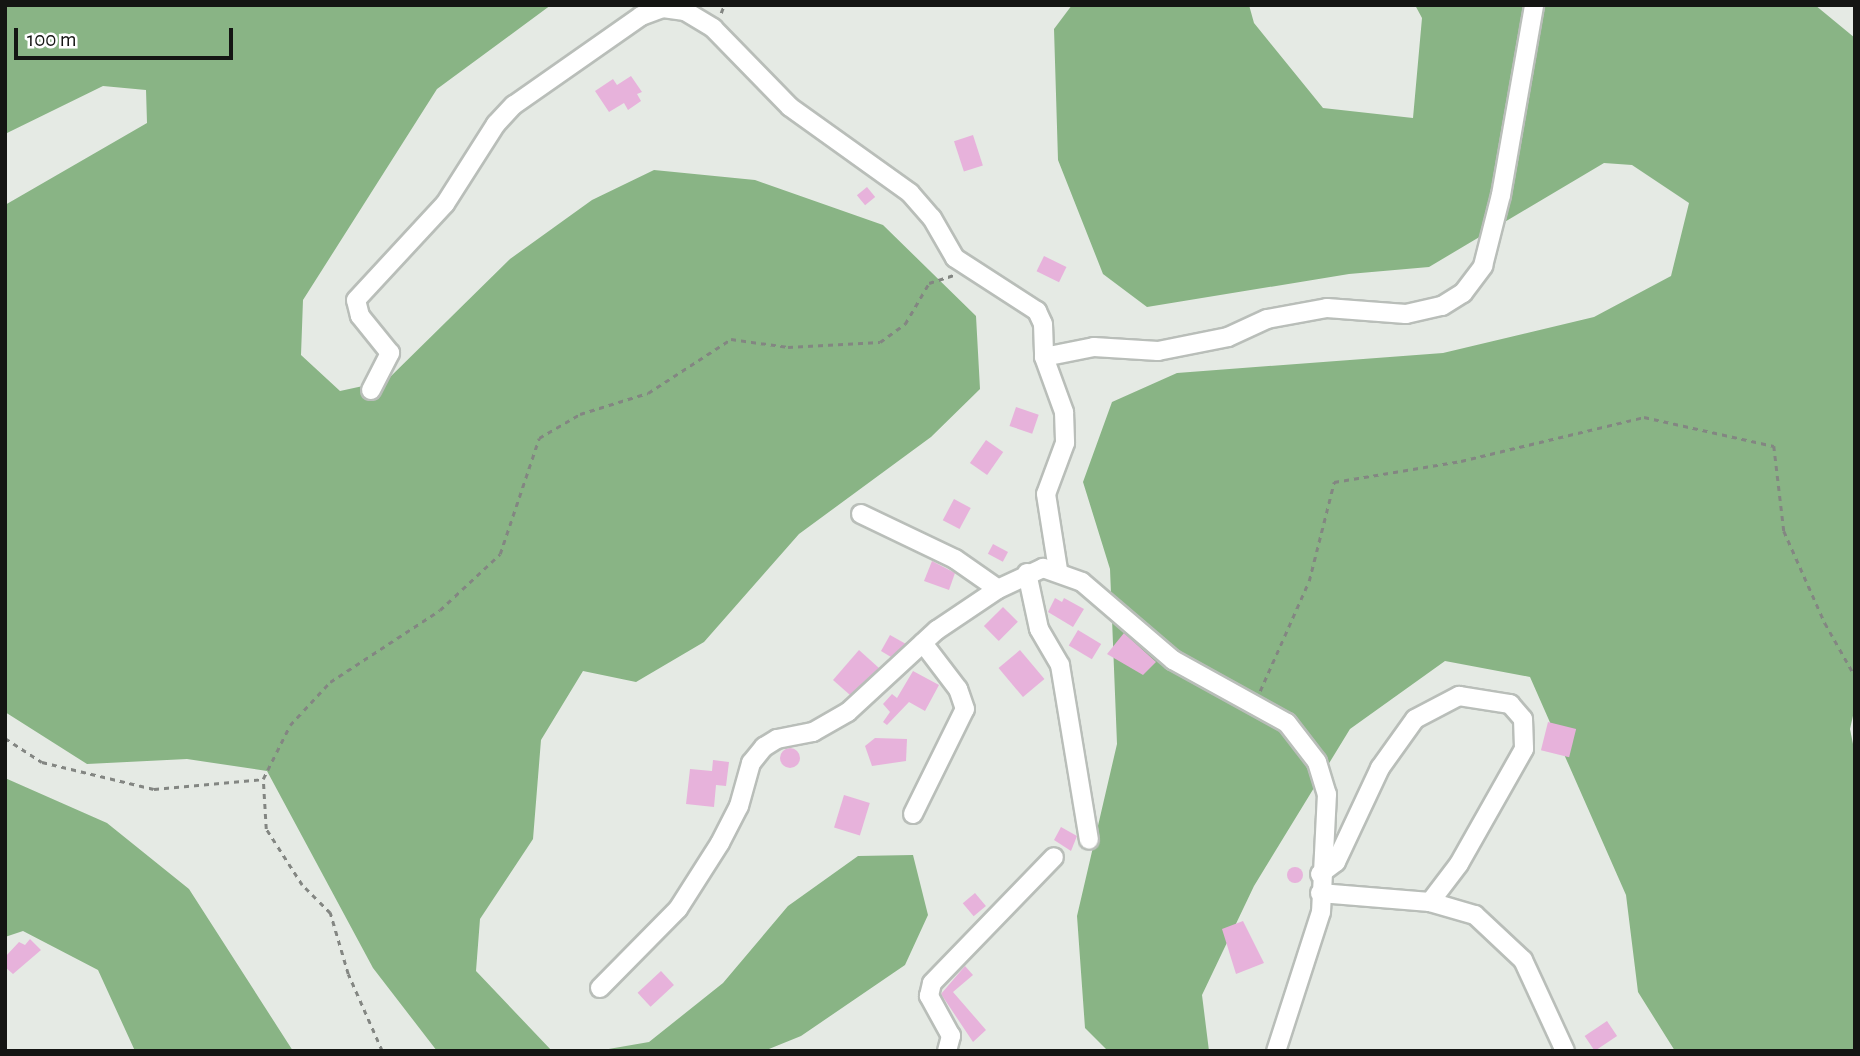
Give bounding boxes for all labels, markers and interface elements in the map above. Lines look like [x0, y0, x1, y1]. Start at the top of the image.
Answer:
scale bar [18, 14, 236, 58]
text: 100 m [27, 29, 77, 50]

